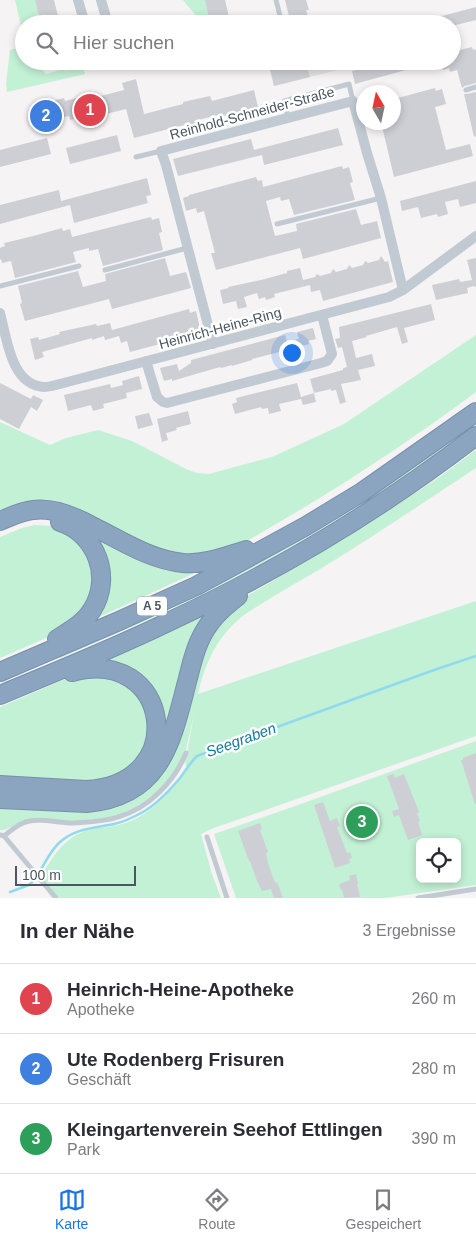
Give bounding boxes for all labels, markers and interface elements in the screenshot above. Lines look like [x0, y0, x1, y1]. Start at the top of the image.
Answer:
search box [15, 15, 461, 70]
icon: search [33, 29, 61, 57]
text: Hier suchen [73, 32, 174, 53]
street label: Reinhold-Schneider-Straße [168, 83, 336, 143]
north arrow [356, 85, 401, 130]
pin: 1 [74, 91, 106, 129]
pin: 2 [30, 97, 62, 135]
street label: Heinrich-Heine-Ring [157, 304, 283, 352]
your location [279, 340, 305, 366]
road number: A 5 [137, 596, 167, 616]
water label: Seegraben [203, 719, 278, 760]
pin: 3 [346, 803, 378, 841]
map controls [416, 838, 461, 883]
button: locate [416, 838, 461, 883]
scale bar [15, 863, 136, 886]
text: 100 m [22, 867, 61, 883]
text: In der Nähe [20, 919, 134, 942]
text: 3 Ergebnisse [363, 922, 456, 939]
text: Heinrich-Heine-Apotheke [67, 979, 294, 1000]
text: 1 [32, 990, 40, 1007]
text: 260 m [412, 990, 456, 1007]
text: Apotheke [67, 1001, 135, 1018]
text: Ute Rodenberg Frisuren [67, 1049, 284, 1070]
text: 2 [32, 1060, 40, 1077]
text: 280 m [412, 1060, 456, 1077]
text: Geschäft [67, 1071, 131, 1088]
text: Kleingartenverein Seehof Ettlingen [67, 1119, 383, 1140]
text: 3 [32, 1130, 40, 1147]
text: 390 m [412, 1130, 456, 1147]
text: Park [67, 1141, 100, 1158]
tab: Karte [55, 1186, 88, 1232]
tab: Route [198, 1186, 236, 1232]
tab: Gespeichert [346, 1186, 421, 1232]

